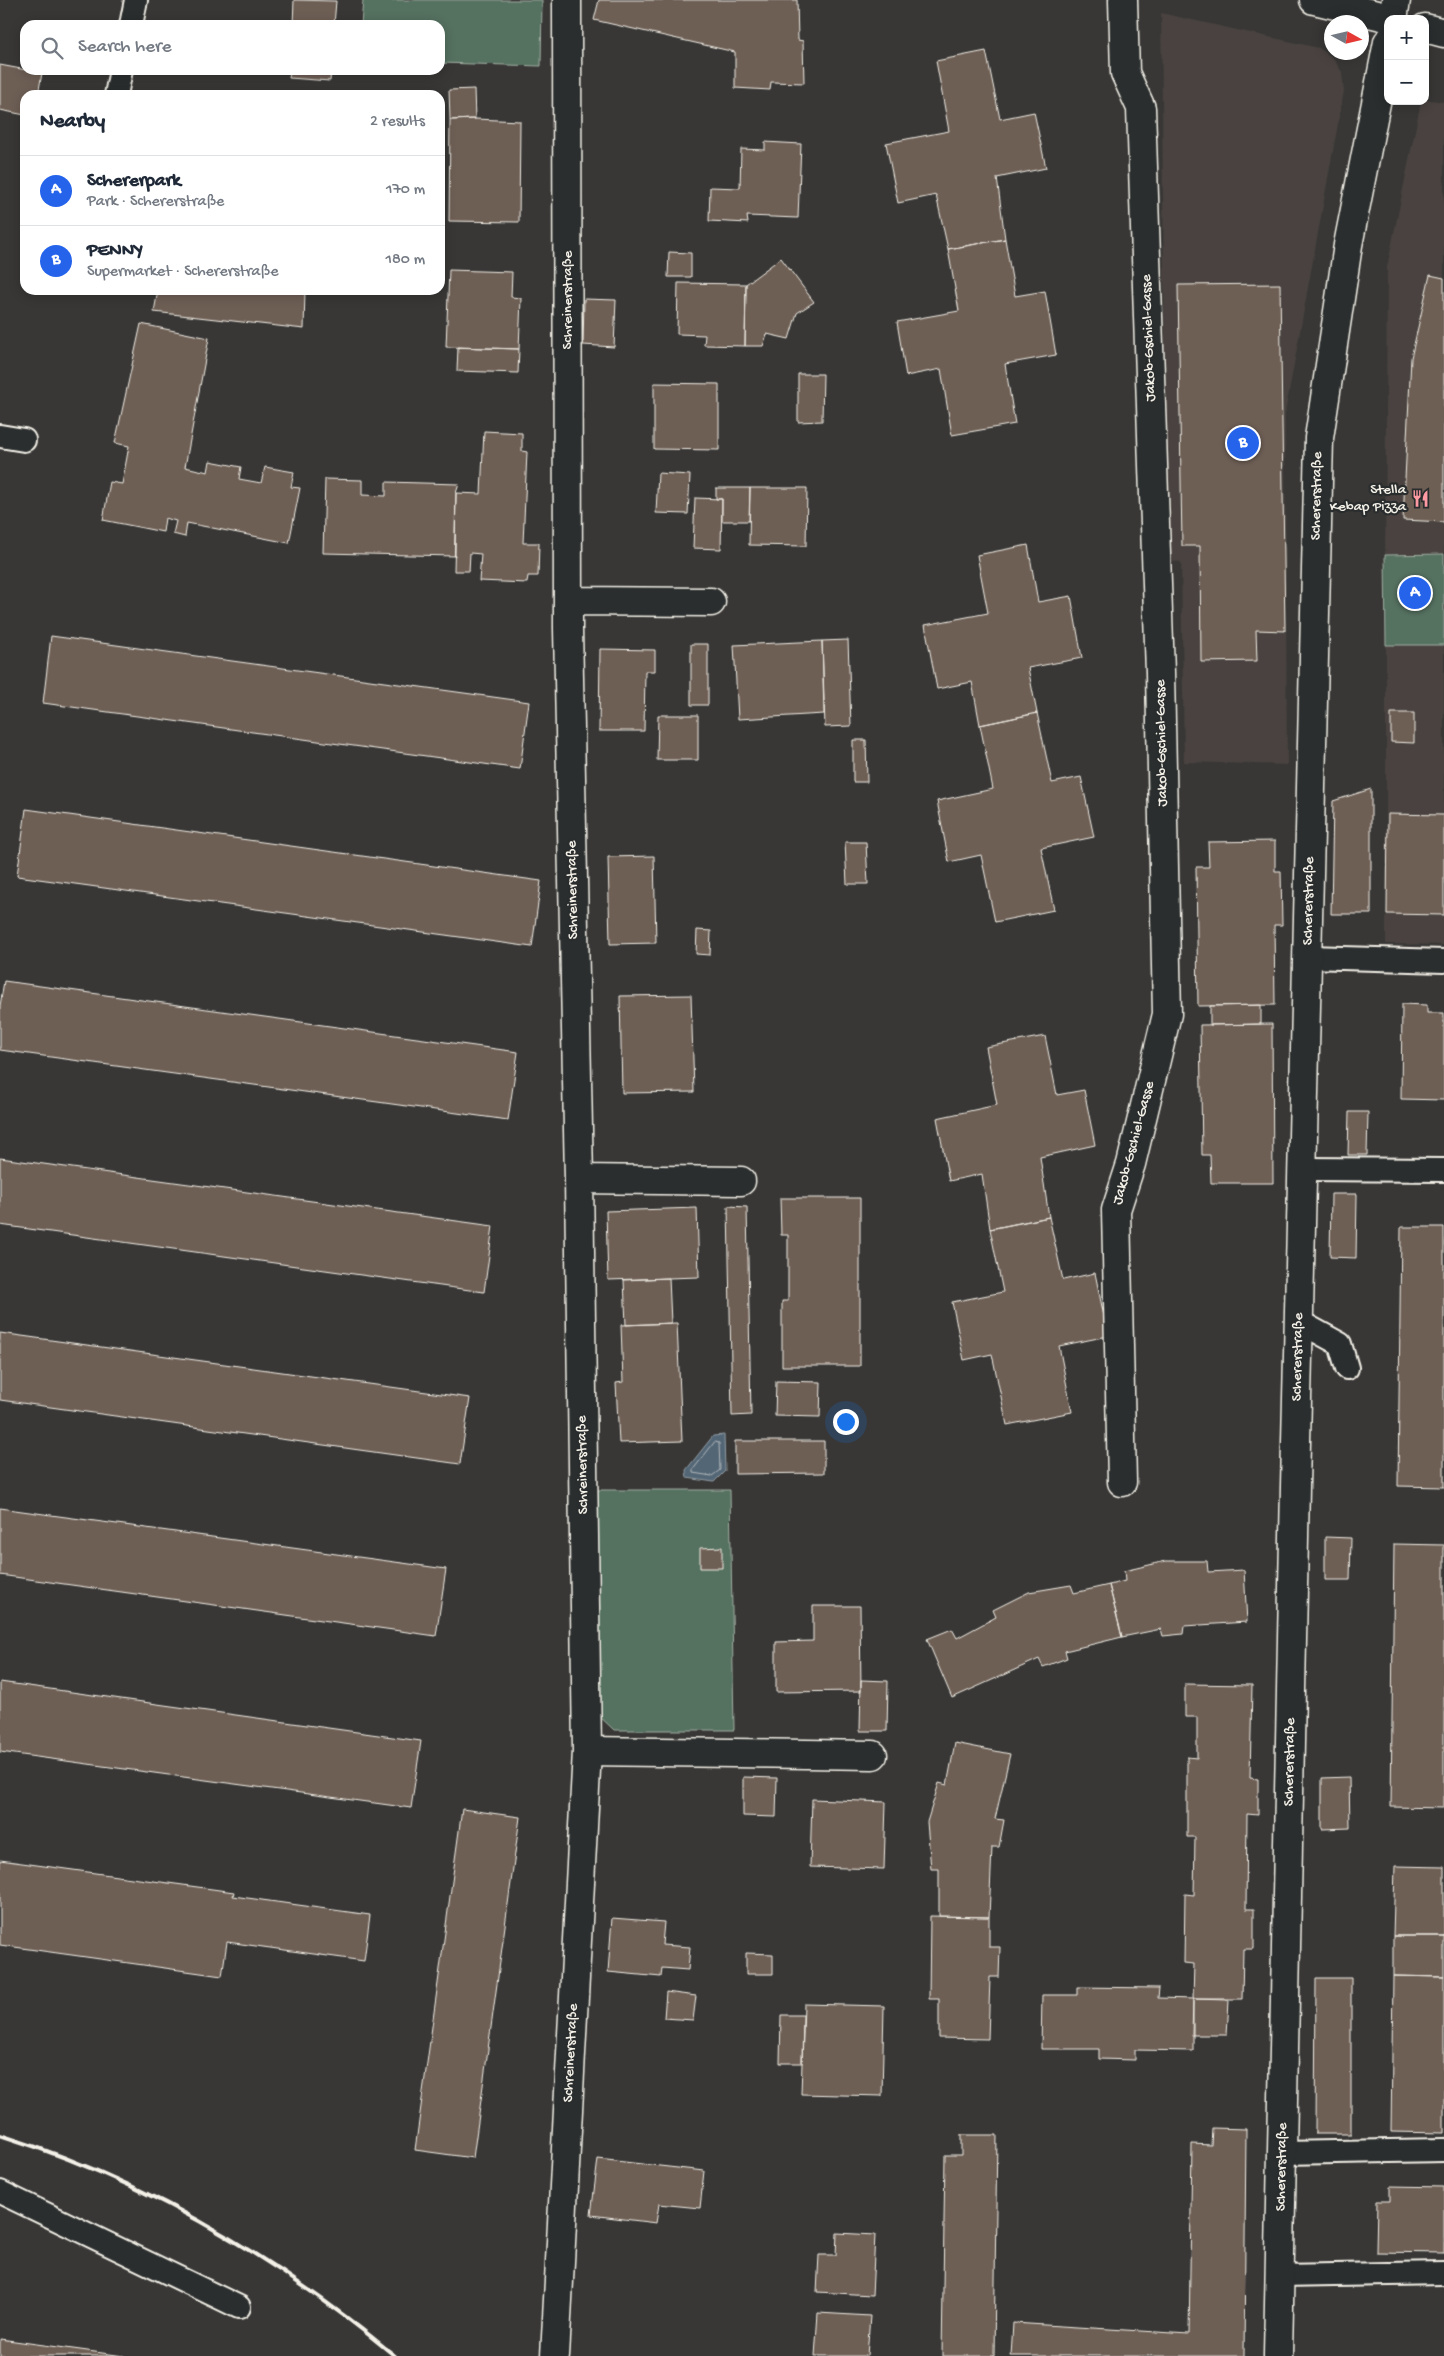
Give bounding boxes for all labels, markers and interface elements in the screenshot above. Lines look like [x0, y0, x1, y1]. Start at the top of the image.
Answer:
north arrow [1324, 15, 1369, 60]
map controls [1384, 15, 1429, 105]
button: + [1384, 15, 1429, 60]
search box [20, 20, 445, 75]
icon: search [38, 34, 66, 62]
text: Search here [78, 36, 172, 59]
button: − [1384, 60, 1429, 105]
text: Nearby [40, 110, 105, 135]
text: 2 results [370, 113, 425, 132]
text: Schererpark [87, 170, 181, 193]
text: A [51, 181, 61, 200]
text: 170 m [386, 181, 425, 200]
text: Park · Schererstraße [87, 193, 224, 212]
text: PENNY [87, 240, 143, 263]
street label: Schreinerstraße [559, 250, 577, 349]
text: B [52, 251, 60, 270]
text: 180 m [386, 251, 425, 270]
text: Supermarket · Schererstraße [87, 263, 278, 282]
street label: Jakob-Gschiel-Gasse [1138, 274, 1160, 402]
pin: B [1227, 424, 1259, 462]
street label: Schererstraße [1307, 451, 1327, 540]
place label: Stella Kebap Pizza [1330, 481, 1407, 516]
restaurant icon: Stella Kebap Pizza [1410, 489, 1430, 509]
pin: A [1399, 574, 1431, 612]
street label: Jakob-Gschiel-Gasse [1152, 679, 1172, 807]
street label: Schreinerstraße [563, 840, 583, 940]
street label: Schererstraße [1299, 856, 1319, 945]
street label: Jakob-Gschiel-Gasse [1109, 1079, 1159, 1207]
street label: Schererstraße [1288, 1312, 1308, 1401]
your location [833, 1409, 859, 1435]
street label: Schreinerstraße [573, 1415, 593, 1515]
street label: Schererstraße [1280, 1717, 1300, 1806]
street label: Schreinerstraße [559, 2003, 583, 2103]
street label: Schererstraße [1272, 2122, 1292, 2211]

